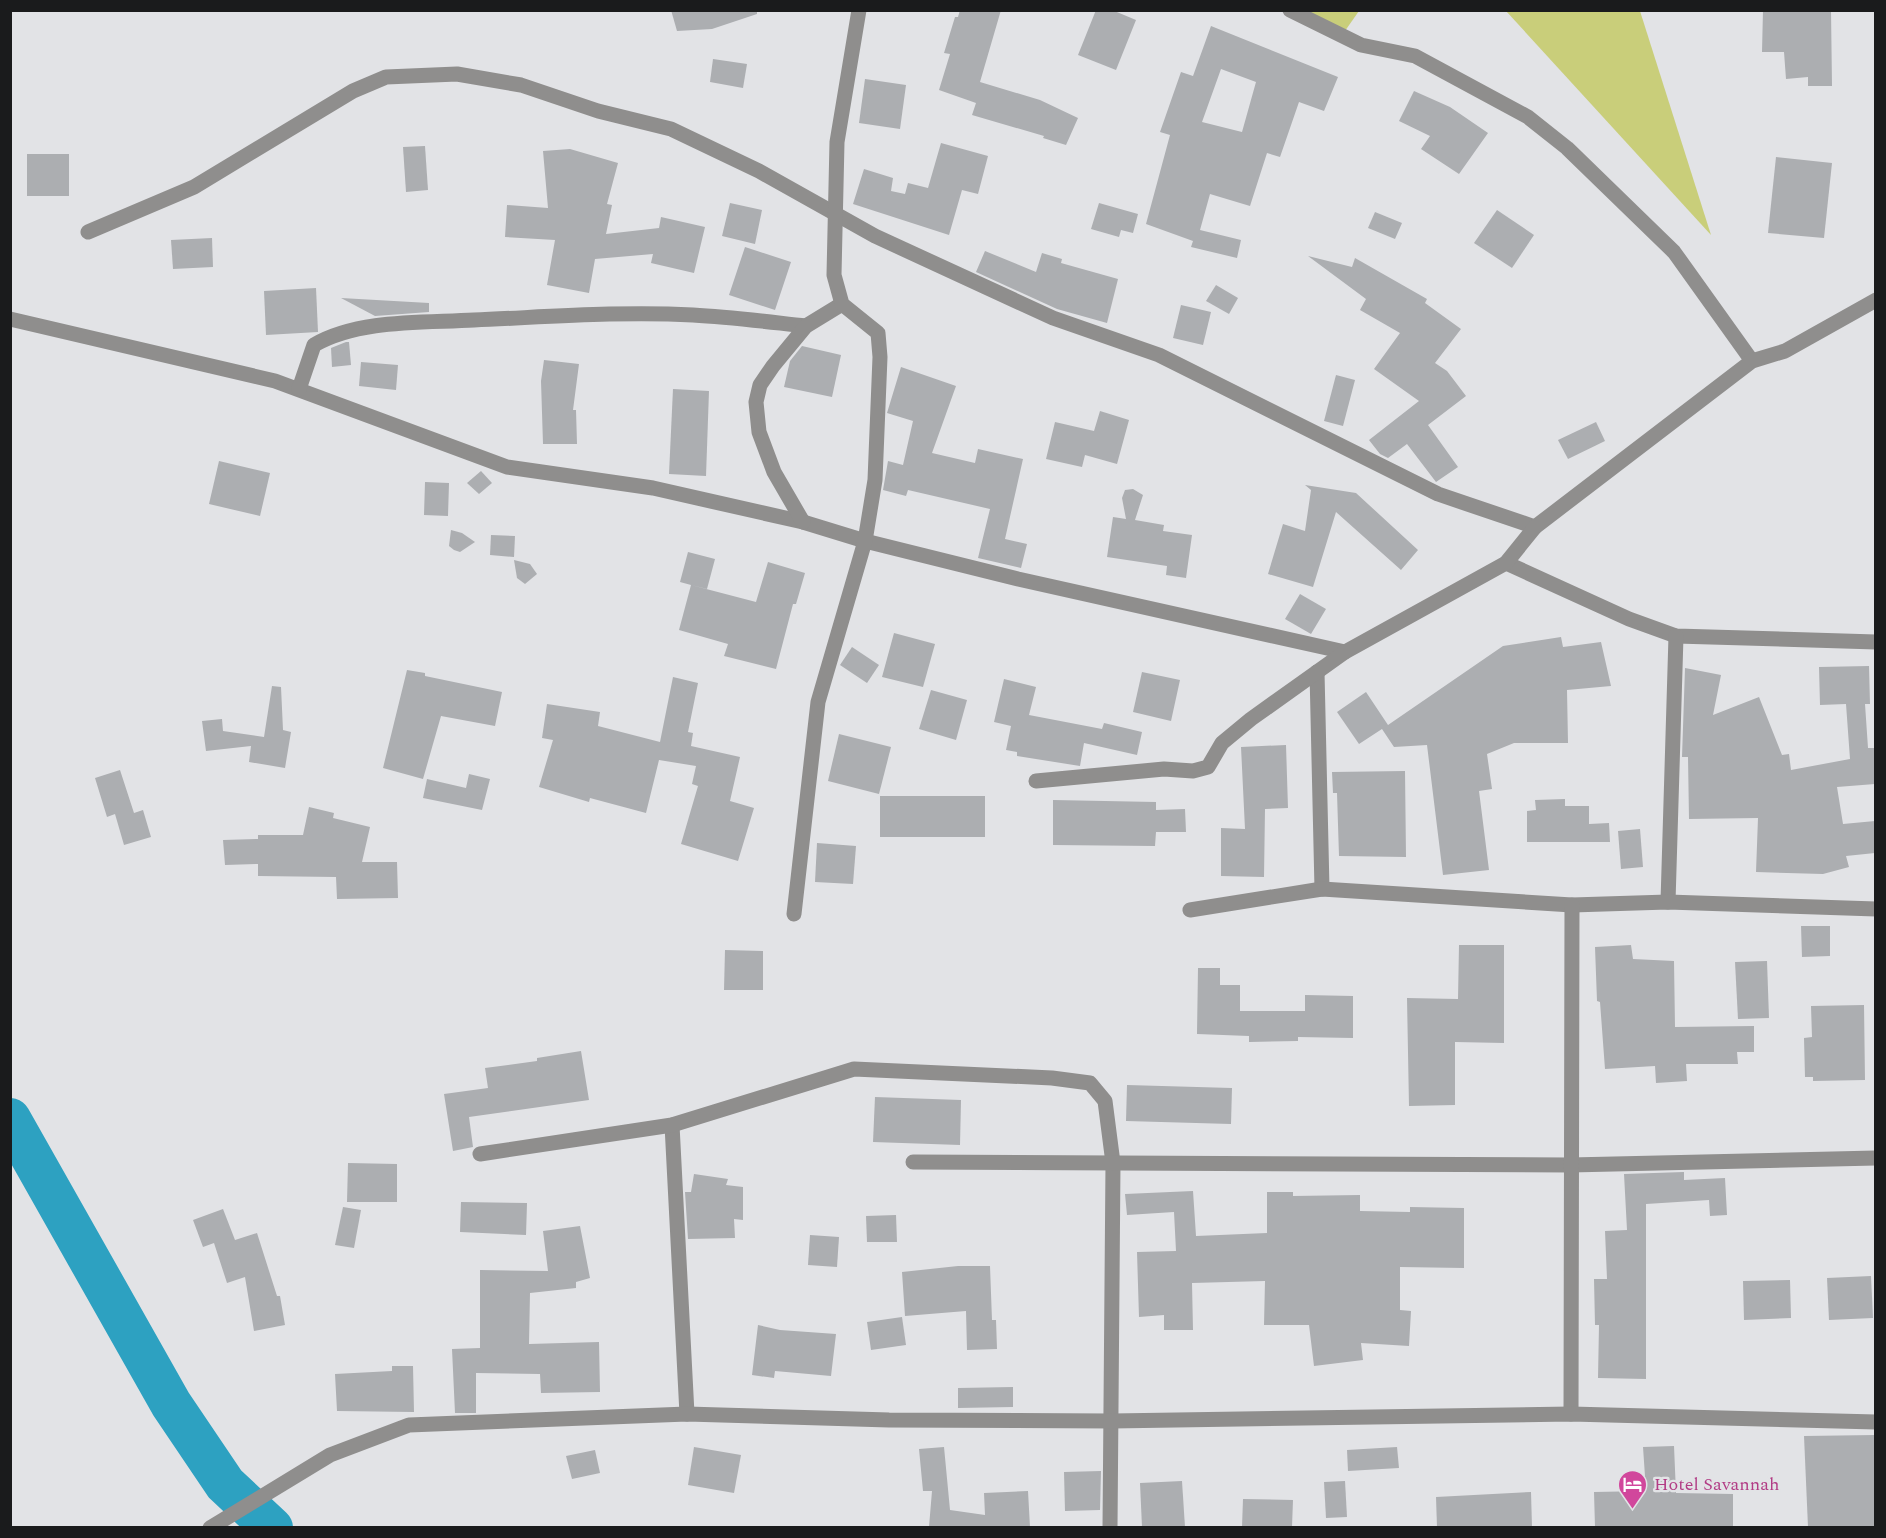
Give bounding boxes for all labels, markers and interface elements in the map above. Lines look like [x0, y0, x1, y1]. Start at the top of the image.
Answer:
hotel icon: Hotel Savannah [1617, 1468, 1649, 1510]
place label: Hotel Savannah [1654, 1471, 1779, 1498]

